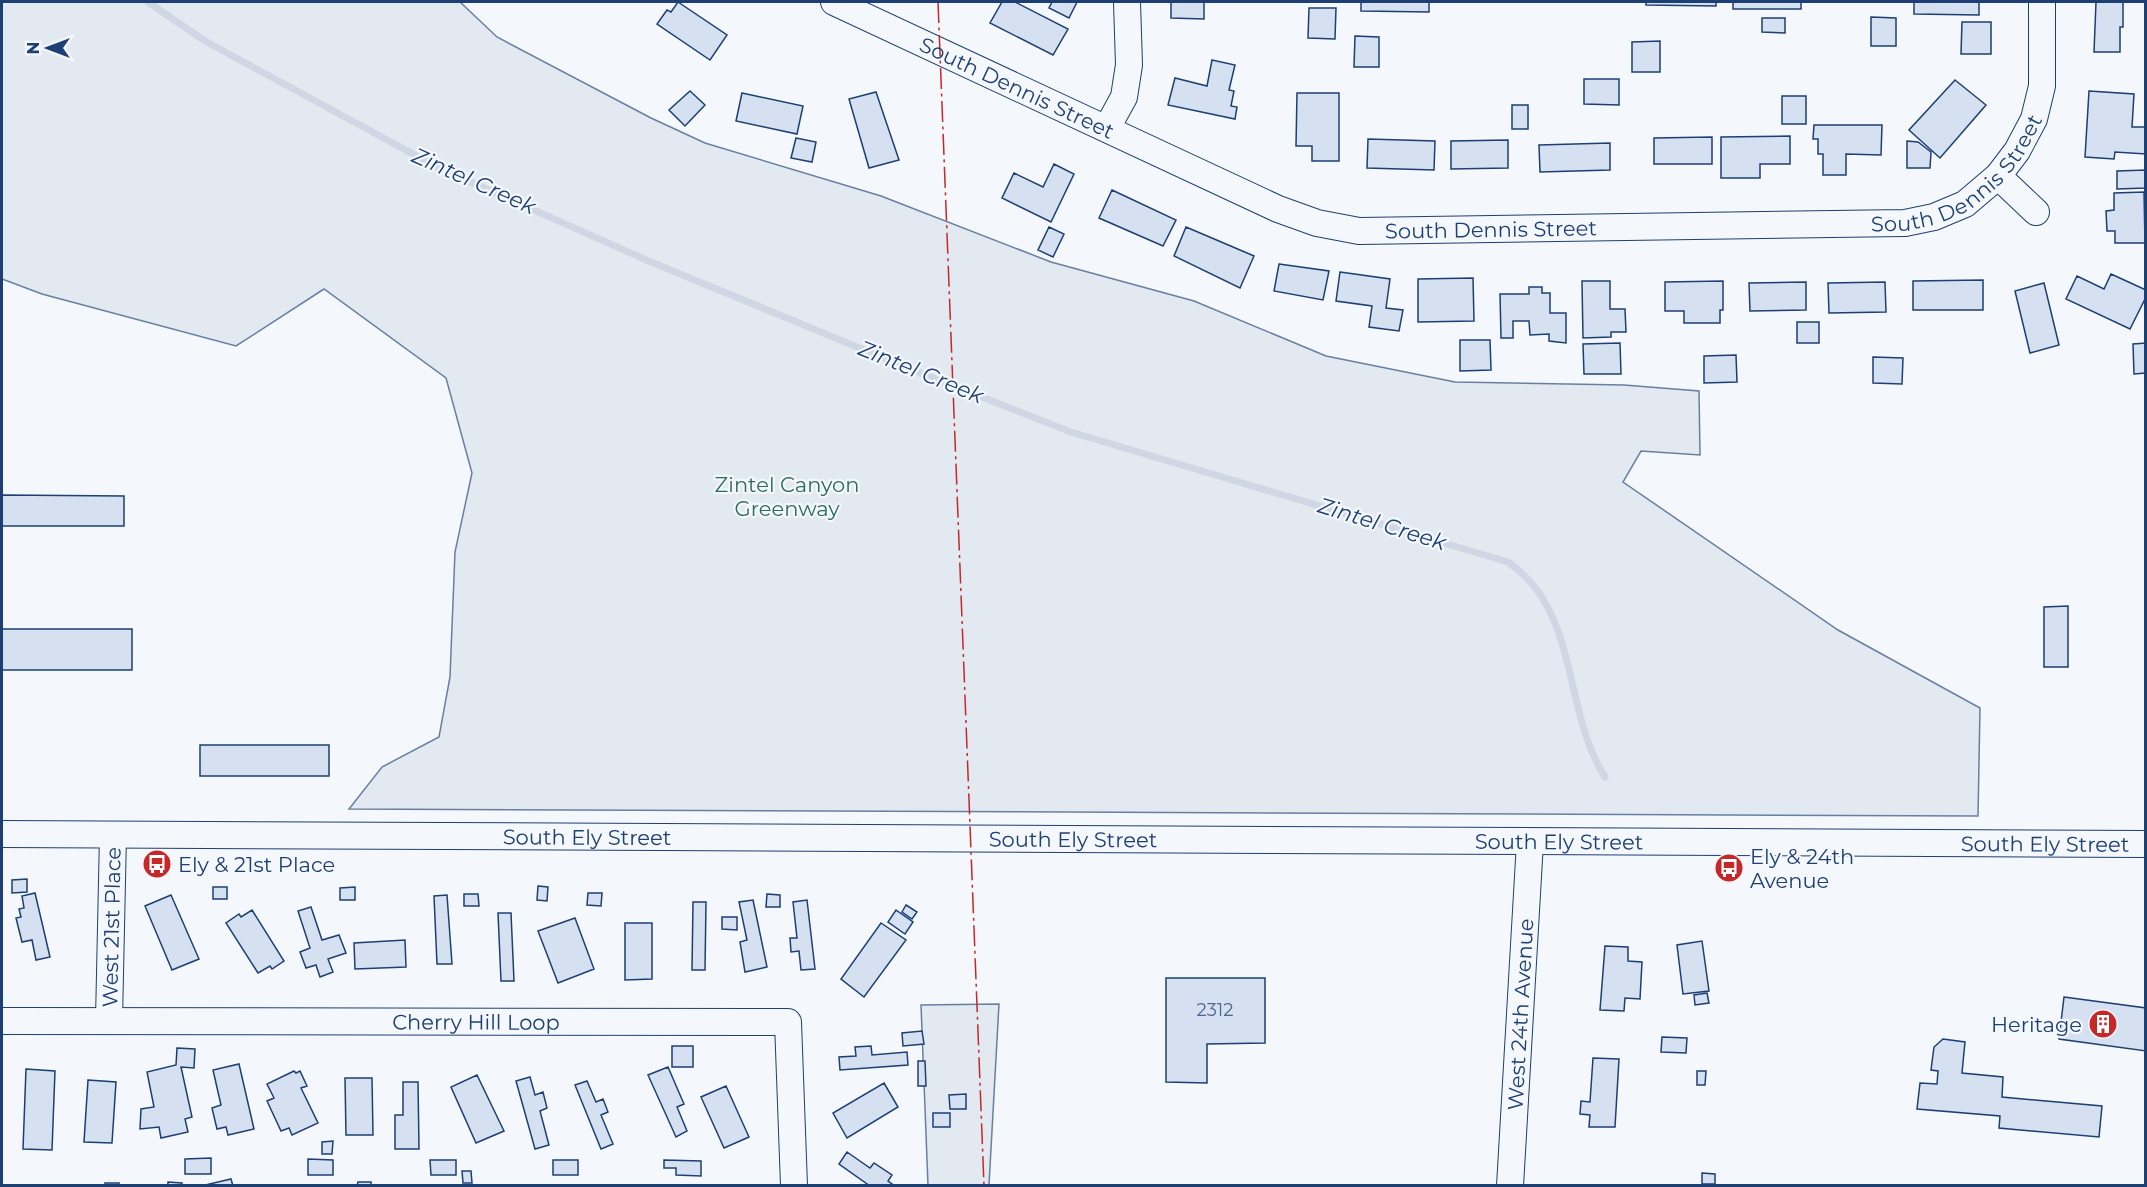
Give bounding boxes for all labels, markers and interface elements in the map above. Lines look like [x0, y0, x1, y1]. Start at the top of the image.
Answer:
north arrow [18, 18, 78, 78]
street label: South Dennis Street [916, 31, 1118, 143]
text: N [24, 42, 43, 54]
street label: South Dennis Street [1871, 110, 2047, 236]
water label: Zintel Creek [407, 141, 541, 221]
street label: South Dennis Street [1385, 215, 1597, 243]
water label: Zintel Creek [854, 334, 988, 410]
park label: Zintel Canyon Greenway [715, 472, 859, 521]
water label: Zintel Creek [1314, 491, 1450, 557]
street label: South Ely Street [503, 824, 671, 850]
street label: South Ely Street [989, 826, 1157, 852]
street label: South Ely Street [1475, 828, 1643, 854]
street label: South Ely Street [1961, 831, 2129, 856]
place label: Ely & 24th Avenue [1750, 844, 1854, 893]
street label: West 21st Place [97, 847, 125, 1007]
bus stop icon: Ely & 21st Place [141, 848, 173, 880]
place label: Ely & 21st Place [178, 852, 335, 877]
bus stop icon: Ely & 24th Avenue [1713, 852, 1745, 884]
street label: West 24th Avenue [1502, 918, 1538, 1111]
house number: 2312 [1196, 999, 1234, 1021]
building icon: Heritage [2087, 1008, 2119, 1040]
street label: Cherry Hill Loop [392, 1009, 560, 1034]
place label: Heritage [1991, 1012, 2082, 1037]

